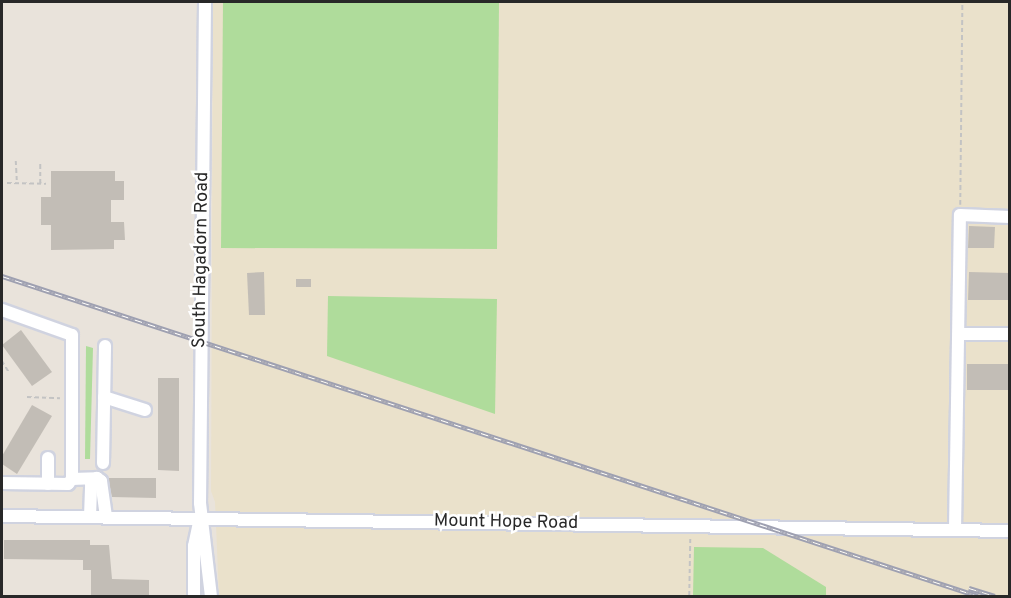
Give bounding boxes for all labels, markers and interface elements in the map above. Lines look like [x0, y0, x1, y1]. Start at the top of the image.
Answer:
street label: South Hagadorn Road [190, 172, 214, 348]
street label: Mount Hope Road [434, 511, 578, 535]

